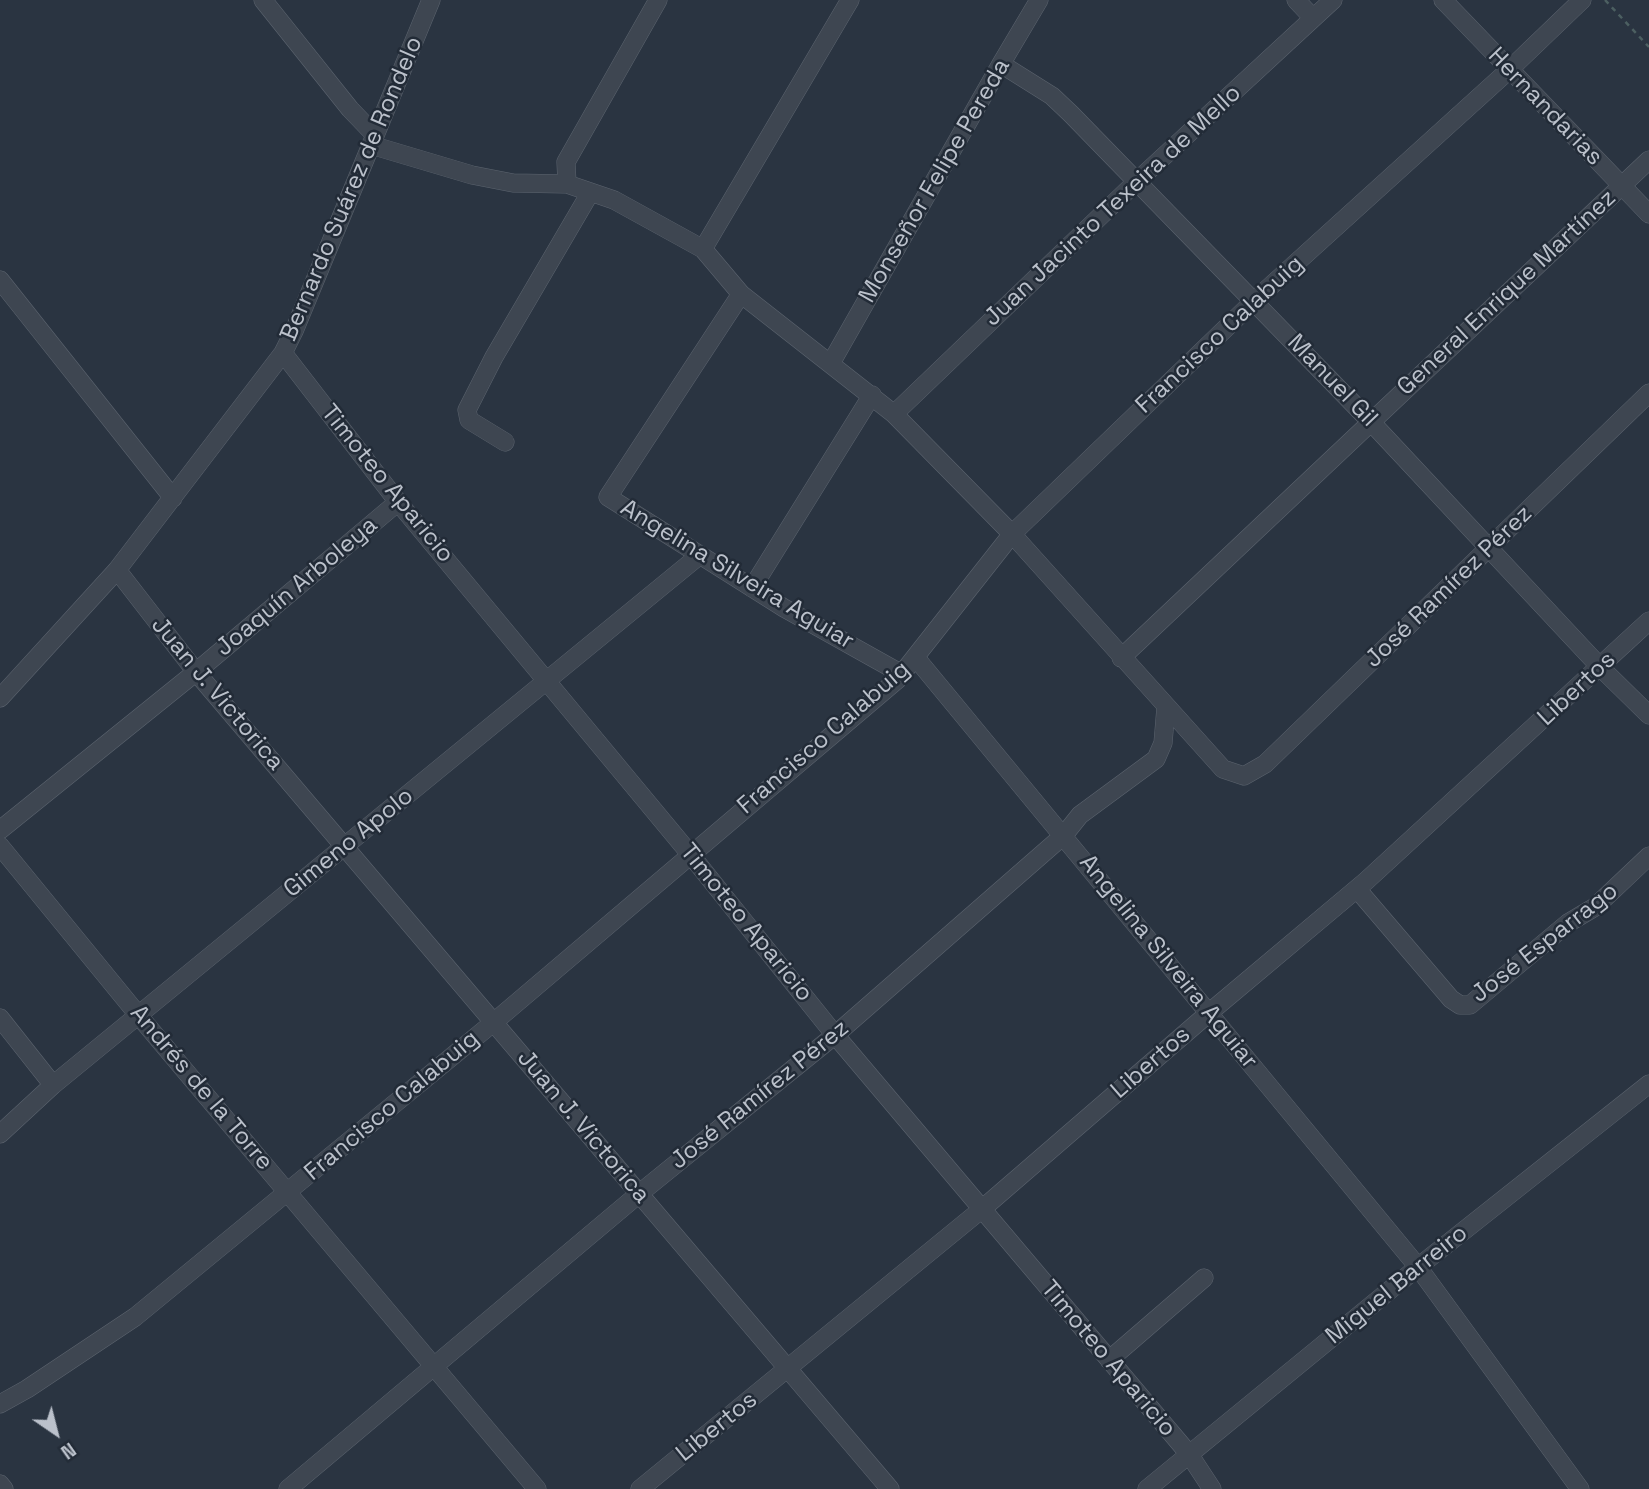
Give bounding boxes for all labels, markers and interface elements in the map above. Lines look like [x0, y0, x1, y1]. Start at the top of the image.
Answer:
street label: Bernardo Suárez de Rondelo [275, 32, 429, 346]
street label: Hernandarias [1482, 42, 1608, 172]
street label: Monseñor Felipe Pereda [853, 54, 1017, 308]
street label: Juan Jacinto Texeira de Mello [978, 79, 1248, 333]
street label: General Enrique Martínez [1392, 184, 1622, 402]
street label: Francisco Calabuig [1130, 250, 1310, 420]
street label: Manuel Gil [1281, 329, 1383, 433]
street label: Timoteo Aparicio [314, 399, 460, 569]
street label: Angelina Silveira Aguiar [615, 494, 859, 656]
street label: José Ramírez Pérez [1359, 500, 1539, 674]
street label: Joaquín Arboleya [210, 511, 384, 663]
street label: Juan J. Victorica [144, 611, 290, 777]
street label: Libertos [1532, 646, 1622, 732]
street label: Francisco Calabuig [732, 655, 916, 821]
street label: Gimeno Apolo [278, 782, 420, 904]
street label: Timoteo Aparicio [673, 838, 819, 1008]
street label: Angelina Silveira Aguiar [1073, 849, 1263, 1075]
street label: José Esparrago [1466, 877, 1624, 1009]
street label: Andrés de la Torre [123, 999, 279, 1177]
street label: José Ramírez Pérez [665, 1014, 855, 1176]
street label: Libertos [1105, 1021, 1197, 1105]
street label: Francisco Calabuig [299, 1025, 485, 1187]
street label: Juan J. Victorica [510, 1044, 656, 1210]
street label: Miguel Barreiro [1320, 1219, 1474, 1351]
street label: Timoteo Aparicio [1034, 1275, 1182, 1443]
street label: Libertos [671, 1386, 763, 1468]
north arrow [21, 1398, 91, 1468]
text: N [56, 1437, 81, 1464]

